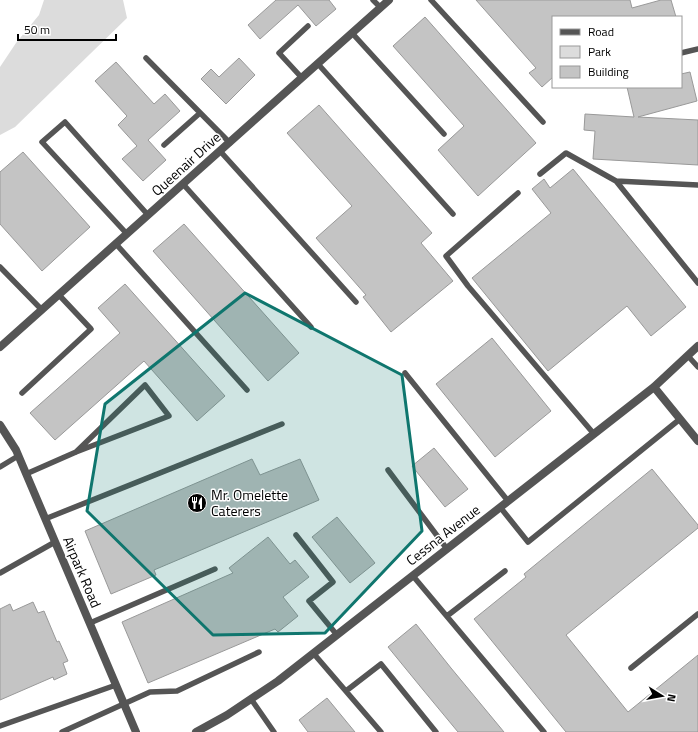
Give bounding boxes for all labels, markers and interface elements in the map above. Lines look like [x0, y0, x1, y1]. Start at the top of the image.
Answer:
scale bar [18, 16, 116, 42]
legend [552, 16, 682, 88]
text: 50 m [24, 20, 50, 39]
text: Road [588, 22, 614, 41]
text: Park [588, 42, 611, 61]
text: Building [588, 62, 629, 81]
street label: Queenair Drive [146, 127, 225, 201]
place label: Mr. Omelette Caterers [211, 484, 288, 521]
restaurant icon: Mr. Omelette Caterers [186, 492, 208, 514]
street label: Cessna Avenue [401, 499, 484, 570]
street label: Airpark Road [58, 533, 107, 611]
north arrow [642, 676, 682, 716]
text: N [663, 693, 680, 703]

